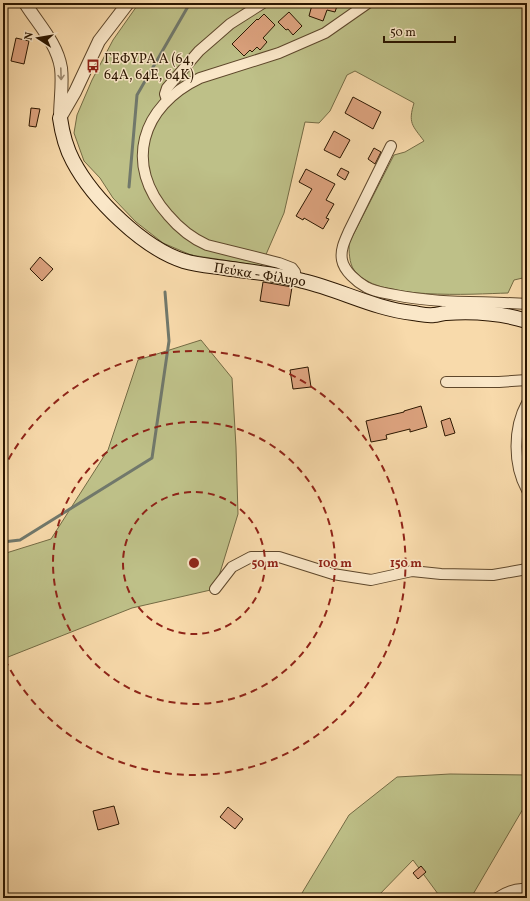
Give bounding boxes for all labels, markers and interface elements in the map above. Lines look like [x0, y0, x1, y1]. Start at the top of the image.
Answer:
north arrow [18, 18, 58, 58]
scale bar [384, 18, 455, 44]
text: 50 m [390, 25, 416, 41]
text: N [22, 31, 38, 42]
place label: ΓΕΦΥΡΑ A (64, 64Α, 64Ε, 64Κ) [104, 50, 194, 85]
bus stop icon: ΓΕΦΥΡΑ A (64, 64Α, 64Ε, 64Κ) [85, 58, 101, 74]
one-way arrow [57, 67, 65, 80]
street label: Πεύκα - Φίλυρο [212, 259, 307, 292]
centre of rings [187, 556, 201, 570]
text: 50 m [251, 556, 279, 572]
text: 100 m [318, 556, 352, 572]
text: 150 m [390, 556, 422, 572]

